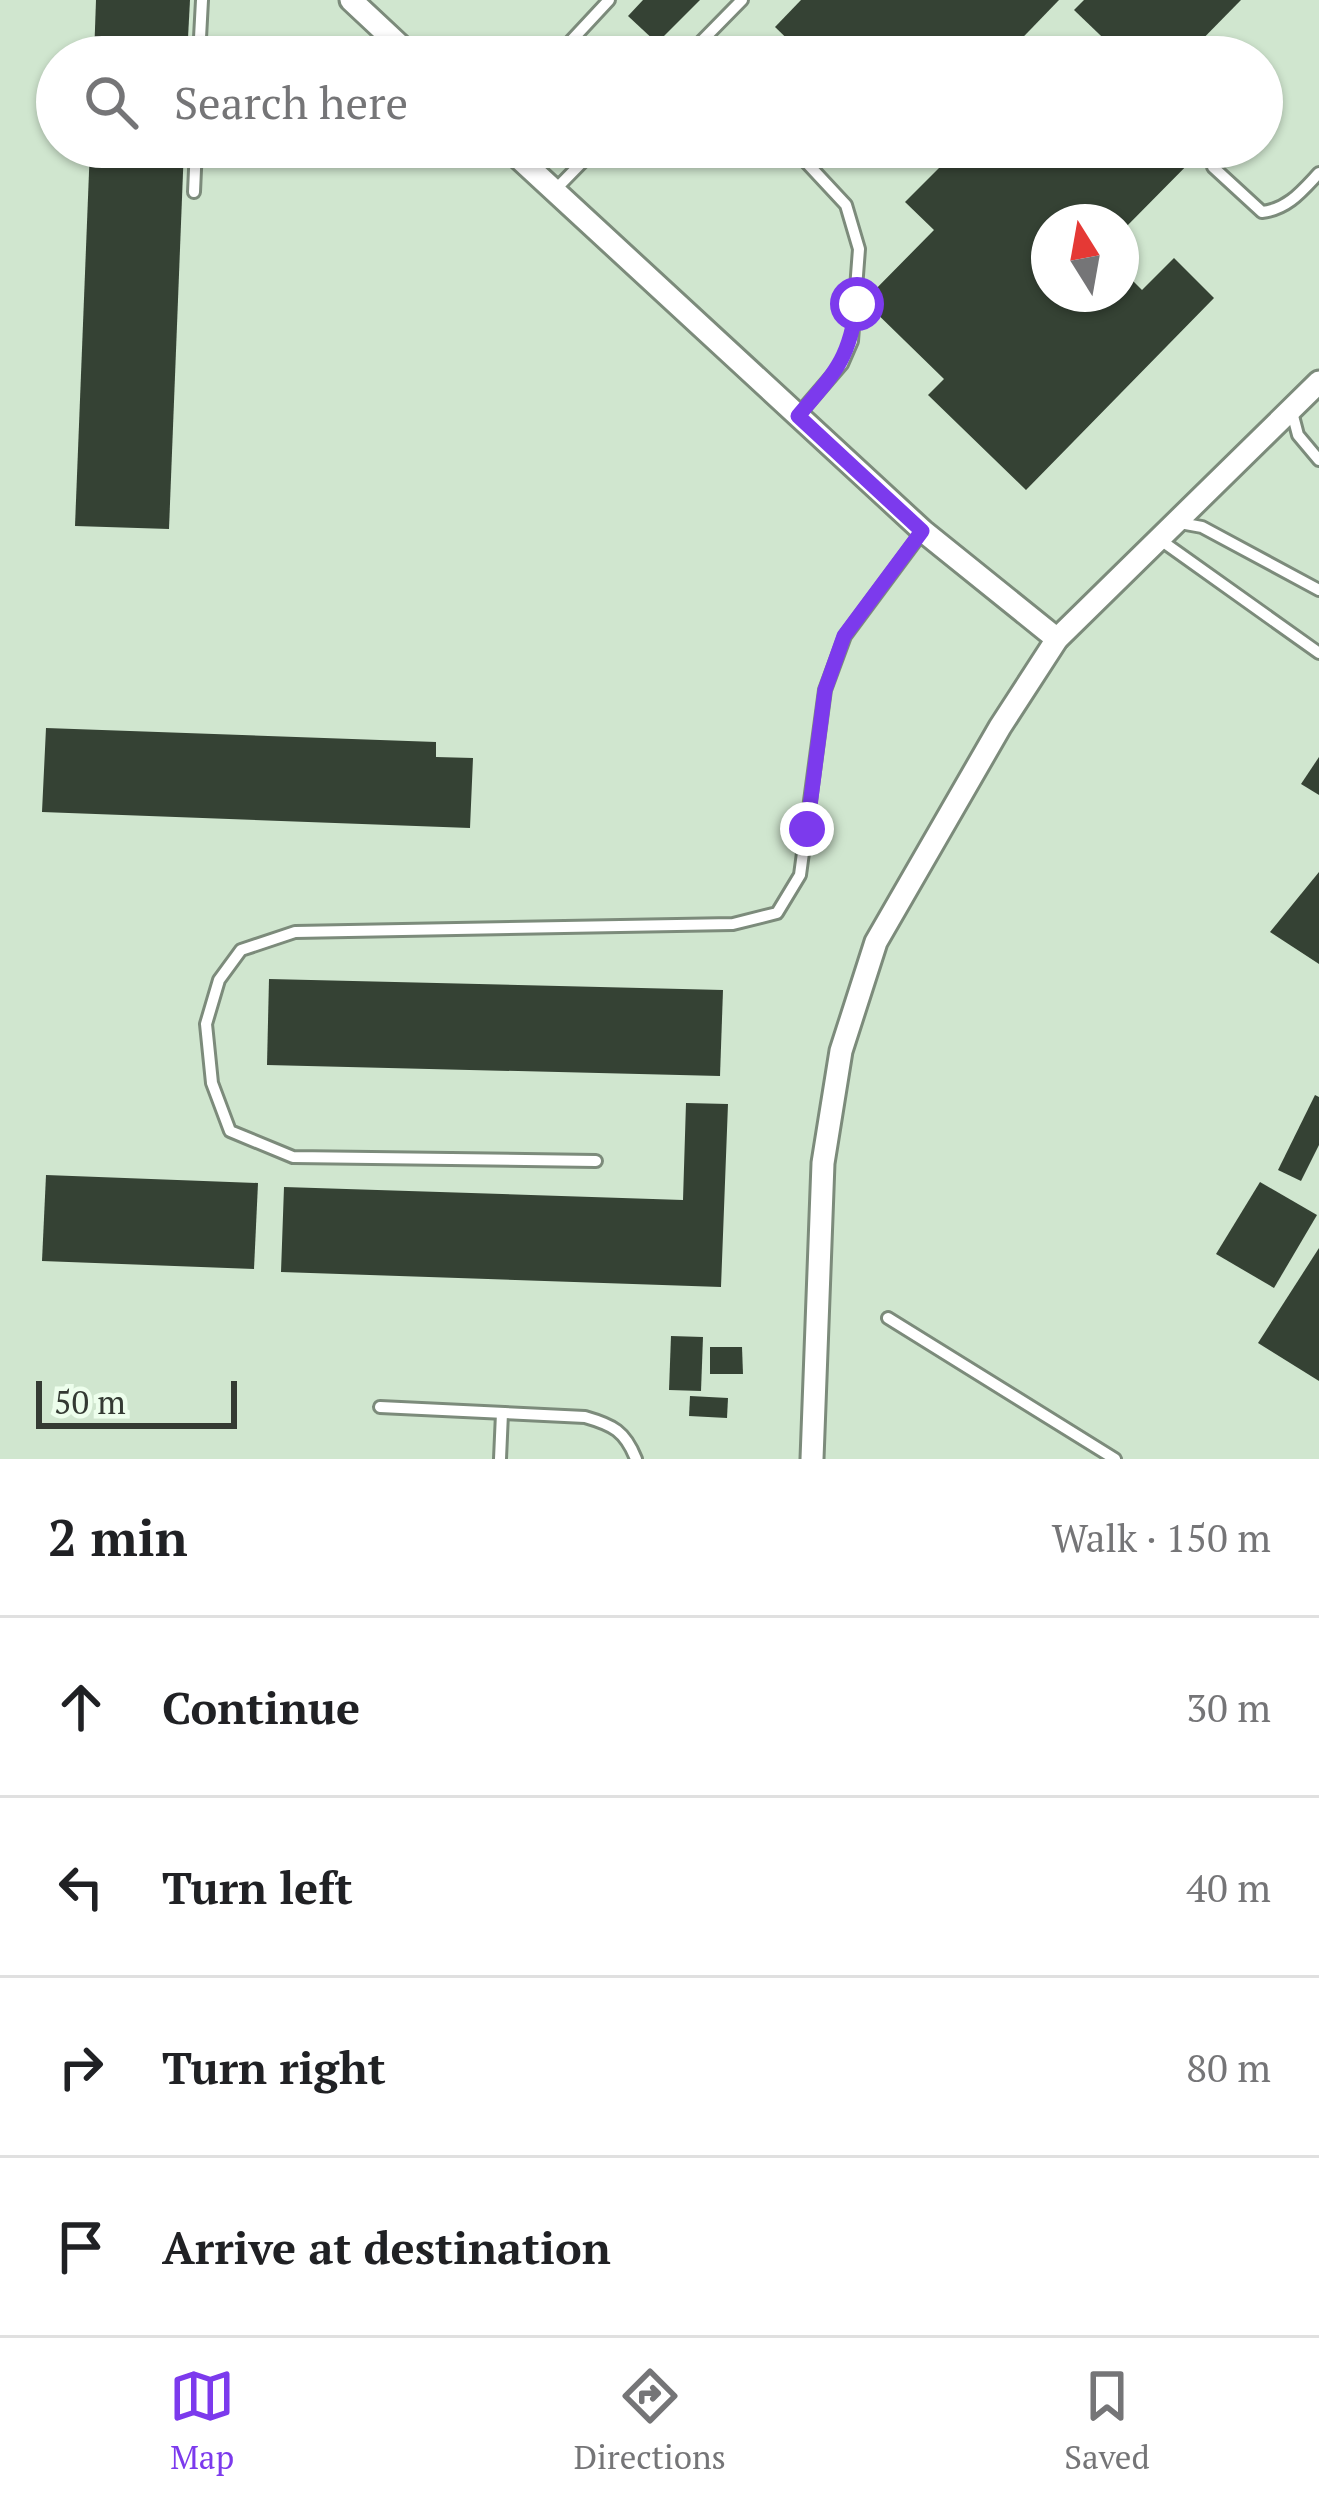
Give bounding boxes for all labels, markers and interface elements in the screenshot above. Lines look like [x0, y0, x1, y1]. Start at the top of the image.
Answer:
search box [36, 36, 1283, 168]
icon: search [78, 69, 144, 135]
text: Search here [174, 72, 408, 132]
north arrow [1031, 204, 1139, 312]
route start [830, 277, 884, 331]
route end [780, 802, 834, 856]
scale bar [36, 1375, 237, 1428]
text: 50 m [54, 1380, 126, 1423]
text: 2 min [48, 1503, 188, 1571]
text: Walk · 150 m [1052, 1511, 1271, 1563]
icon: ahead [48, 1674, 114, 1740]
text: Continue [162, 1677, 360, 1737]
text: 30 m [1186, 1681, 1271, 1733]
icon: left [48, 1854, 114, 1920]
text: Turn left [162, 1857, 353, 1917]
text: 40 m [1186, 1861, 1271, 1913]
icon: right [48, 2034, 114, 2100]
text: Turn right [162, 2037, 386, 2097]
text: 80 m [1186, 2041, 1271, 2093]
icon: arrive [48, 2214, 114, 2280]
text: Arrive at destination [162, 2217, 611, 2277]
tab: Map [169, 2363, 235, 2478]
tab: Directions [574, 2363, 726, 2478]
tab: Saved [1064, 2363, 1150, 2478]

